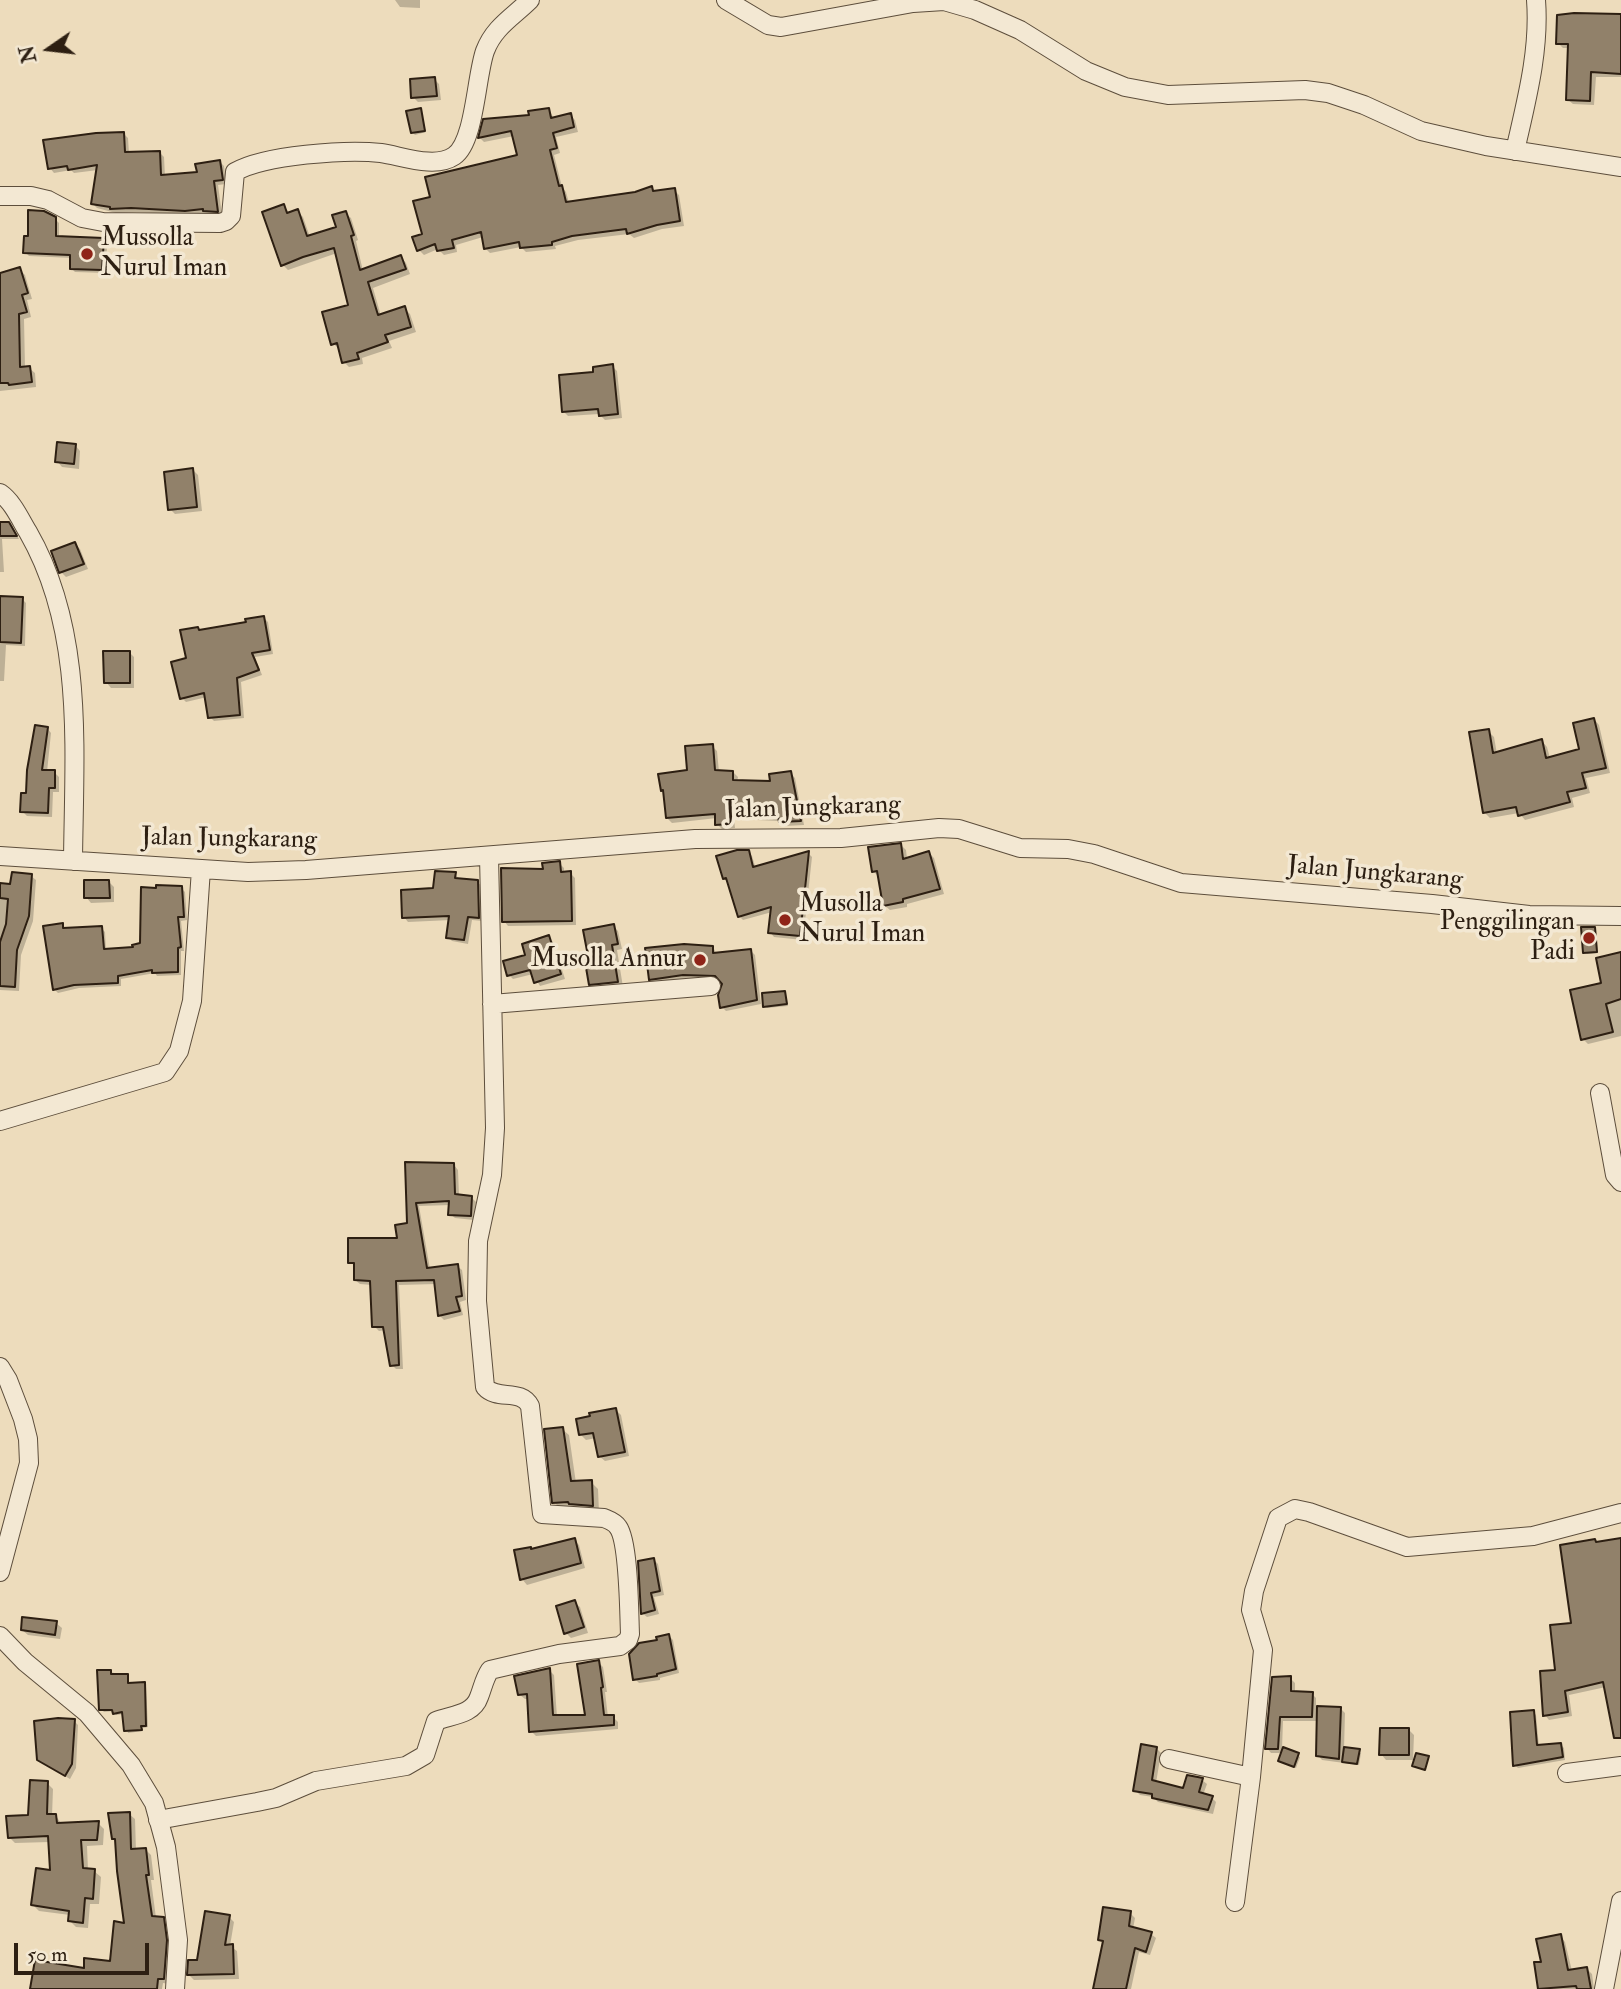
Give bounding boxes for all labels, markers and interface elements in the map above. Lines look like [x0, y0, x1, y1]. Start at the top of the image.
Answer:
north arrow [14, 14, 84, 84]
text: N [15, 43, 42, 65]
place label: Mussolla Nurul Iman [101, 223, 227, 284]
marker: Mussolla Nurul Iman [79, 246, 95, 262]
street label: Jalan Jungkarang [724, 790, 902, 828]
street label: Jalan Jungkarang [141, 823, 317, 857]
street label: Jalan Jungkarang [1286, 851, 1464, 897]
place label: Musolla Nurul Iman [799, 889, 925, 950]
place label: Penggilingan Padi [1440, 907, 1575, 968]
marker: Musolla Nurul Iman [777, 912, 793, 928]
marker: Penggilingan Padi [1581, 930, 1597, 946]
place label: Musolla Annur [531, 944, 686, 976]
marker: Musolla Annur [692, 952, 708, 968]
scale bar [18, 1930, 152, 1974]
text: 50 m [27, 1941, 68, 1968]

